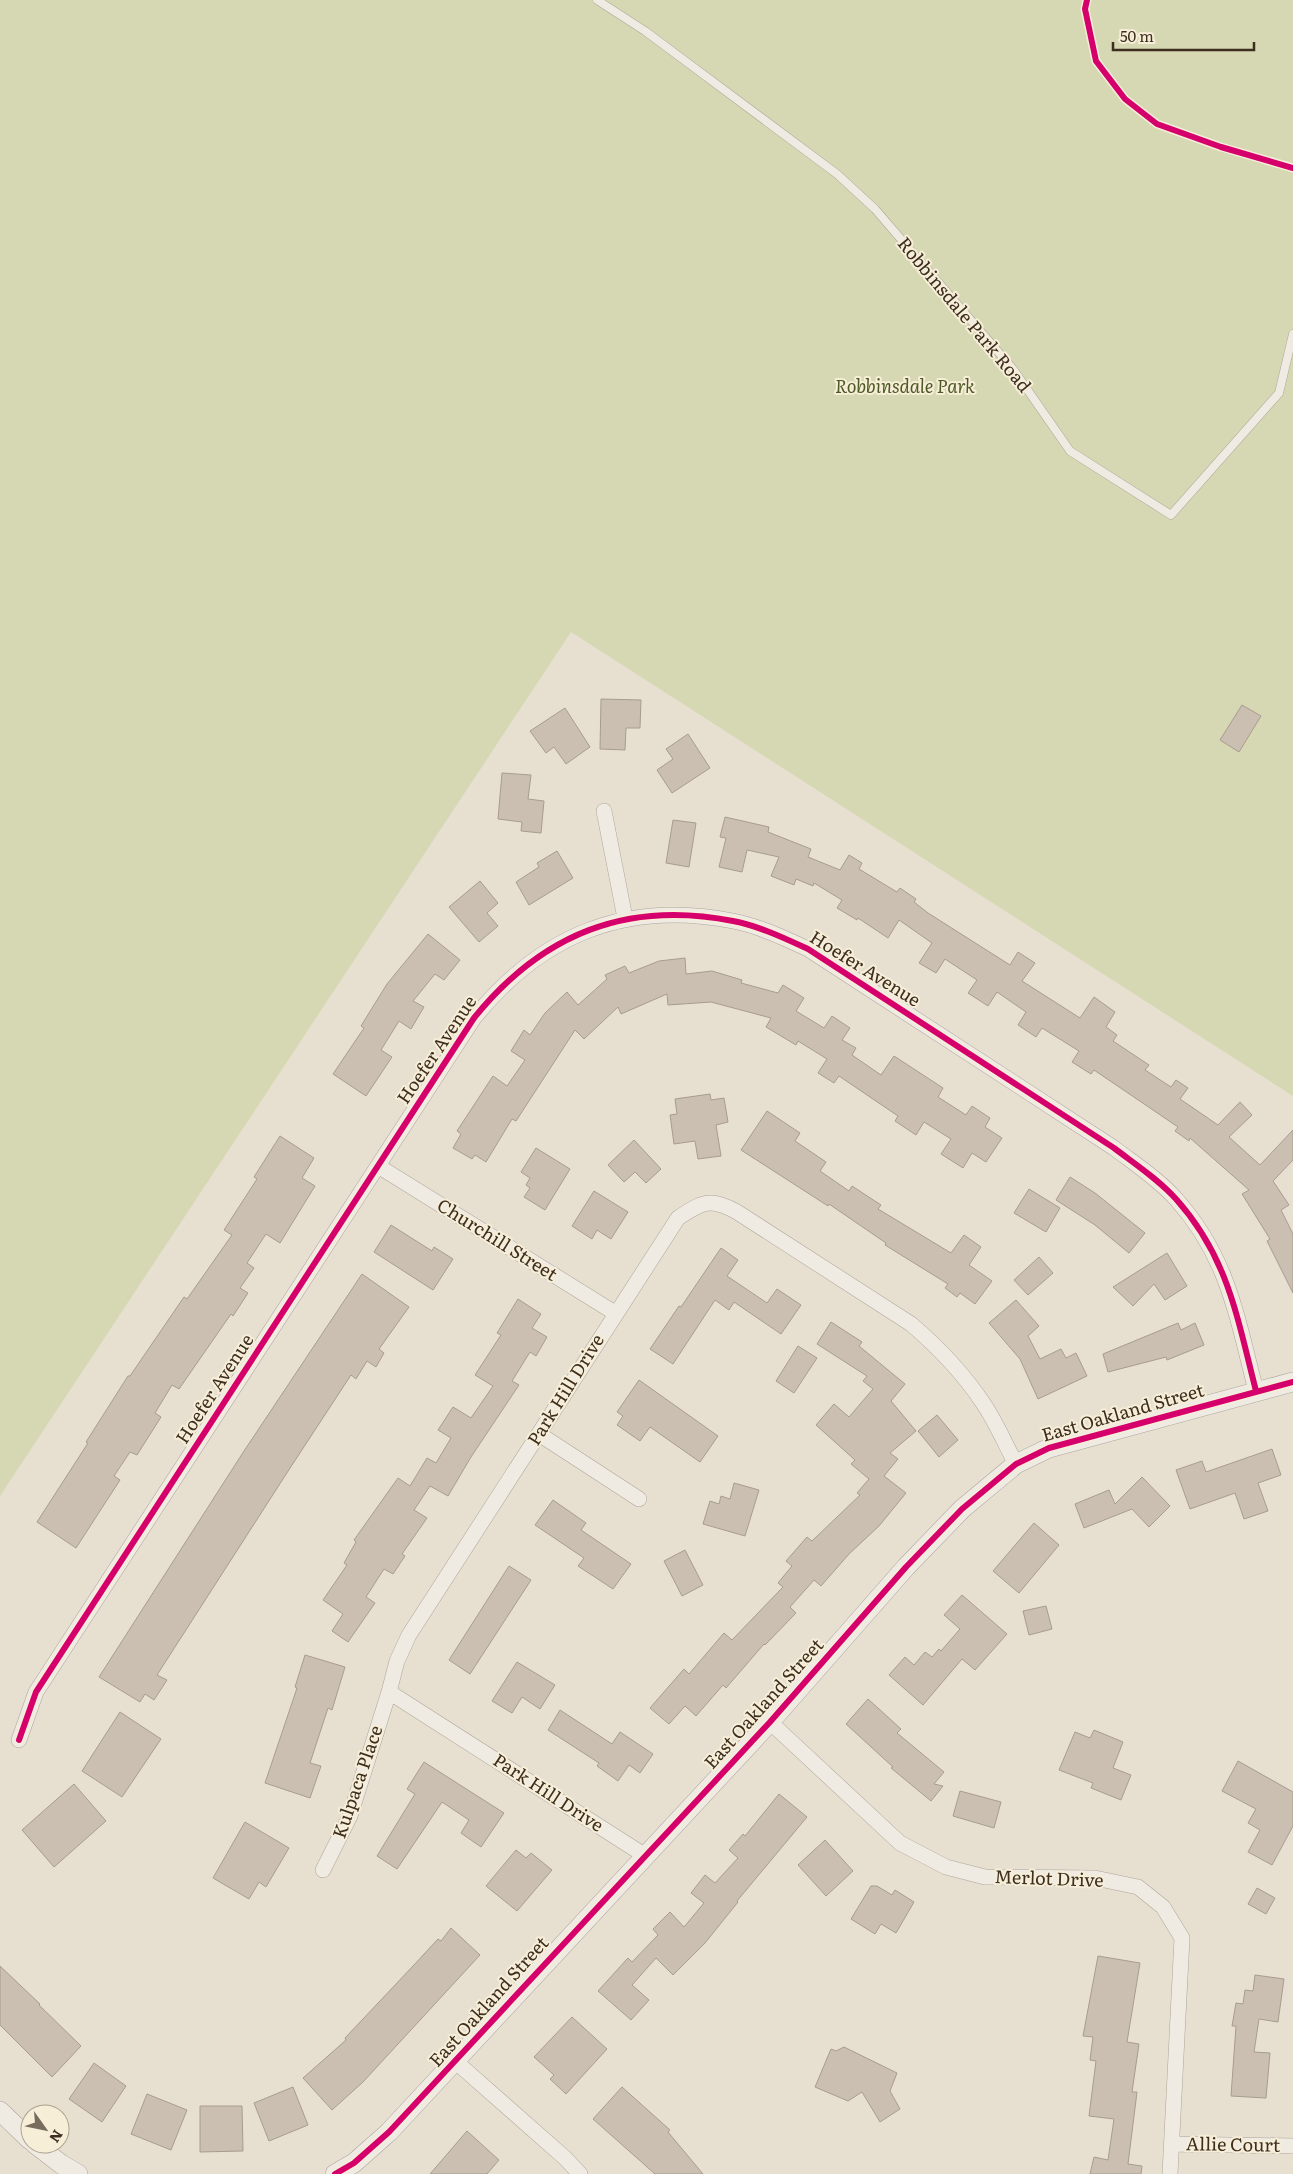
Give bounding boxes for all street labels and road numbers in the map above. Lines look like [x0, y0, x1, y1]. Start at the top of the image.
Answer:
street label: Robbinsdale Park Road [893, 233, 1035, 397]
street label: Hoefer Avenue [805, 923, 926, 1013]
street label: Hoefer Avenue [389, 989, 482, 1109]
street label: Churchill Street [432, 1191, 564, 1287]
street label: Hoefer Avenue [168, 1328, 259, 1448]
street label: Park Hill Drive [520, 1328, 610, 1450]
street label: East Oakland Street [1038, 1375, 1208, 1448]
street label: East Oakland Street [697, 1631, 829, 1774]
street label: Kulpaca Place [325, 1721, 389, 1842]
street label: Park Hill Drive [488, 1746, 609, 1838]
street label: Merlot Drive [994, 1862, 1104, 1893]
street label: East Oakland Street [422, 1929, 554, 2072]
street label: Allie Court [1186, 2129, 1281, 2158]

